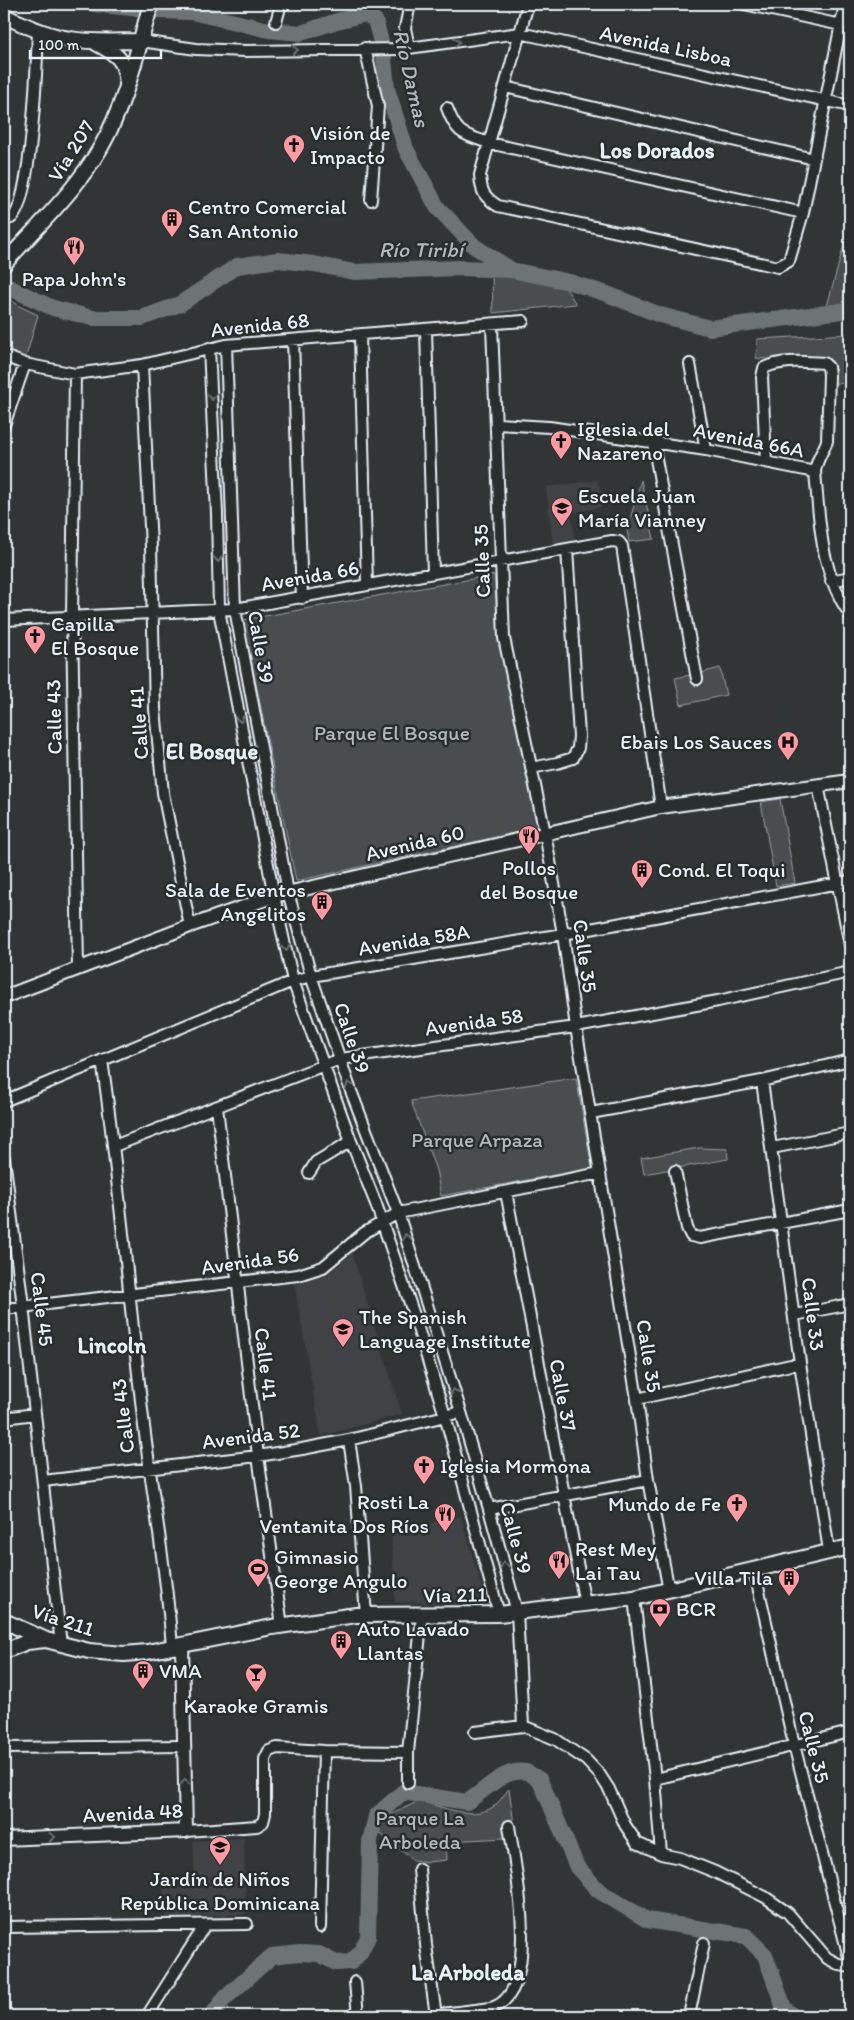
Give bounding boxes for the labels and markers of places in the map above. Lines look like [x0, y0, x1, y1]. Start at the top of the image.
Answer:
place label: Visión de Impacto [310, 120, 391, 169]
church icon: Visión de Impacto [282, 133, 306, 164]
place label: Centro Comercial San Antonio [188, 194, 347, 243]
building icon: Centro Comercial San Antonio [160, 207, 184, 238]
restaurant icon: Papa John's [62, 235, 86, 266]
place label: Papa John's [22, 266, 126, 291]
place label: Iglesia del Nazareno [577, 416, 670, 465]
church icon: Iglesia del Nazareno [549, 429, 573, 460]
place label: Escuela Juan María Vianney [578, 483, 706, 532]
school or university icon: Escuela Juan María Vianney [550, 496, 574, 527]
place label: Capilla El Bosque [51, 611, 139, 660]
church icon: Capilla El Bosque [23, 624, 47, 655]
place label: Ebais Los Sauces [620, 729, 772, 754]
hospital icon: Ebais Los Sauces [776, 730, 800, 761]
restaurant icon: Pollos del Bosque [517, 824, 541, 855]
place label: Pollos del Bosque [480, 855, 578, 904]
place label: Cond. El Toqui [658, 857, 786, 882]
building icon: Cond. El Toqui [630, 858, 654, 889]
place label: Sala de Eventos Angelitos [165, 877, 306, 926]
building icon: Sala de Eventos Angelitos [310, 890, 334, 921]
place label: The Spanish Language Institute [359, 1304, 531, 1353]
school or university icon: The Spanish Language Institute [331, 1317, 355, 1348]
place label: Iglesia Mormona [440, 1453, 591, 1478]
church icon: Iglesia Mormona [412, 1454, 436, 1485]
place label: Rosti La Ventanita Dos Ríos [259, 1489, 429, 1538]
place label: Mundo de Fe [608, 1491, 721, 1516]
church icon: Mundo de Fe [725, 1492, 749, 1523]
restaurant icon: Rosti La Ventanita Dos Ríos [433, 1502, 457, 1533]
place label: Rest Mey Lai Tau [575, 1536, 656, 1585]
place label: Gimnasio George Angulo [274, 1544, 407, 1593]
restaurant icon: Rest Mey Lai Tau [547, 1549, 571, 1580]
sports icon: Gimnasio George Angulo [246, 1557, 270, 1588]
place label: Villa Tila [694, 1565, 773, 1590]
building icon: Villa Tila [777, 1566, 801, 1597]
place label: BCR [676, 1596, 716, 1621]
bank icon: BCR [648, 1597, 672, 1628]
place label: Auto Lavado Llantas [357, 1616, 469, 1665]
building icon: Auto Lavado Llantas [329, 1629, 353, 1660]
place label: VMA [159, 1658, 202, 1683]
building icon: VMA [131, 1659, 155, 1690]
bar icon: Karaoke Gramis [244, 1662, 268, 1693]
place label: Karaoke Gramis [184, 1693, 328, 1718]
school or university icon: Jardín de Niños República Dominicana [208, 1835, 232, 1866]
place label: Jardín de Niños República Dominicana [120, 1866, 320, 1915]

